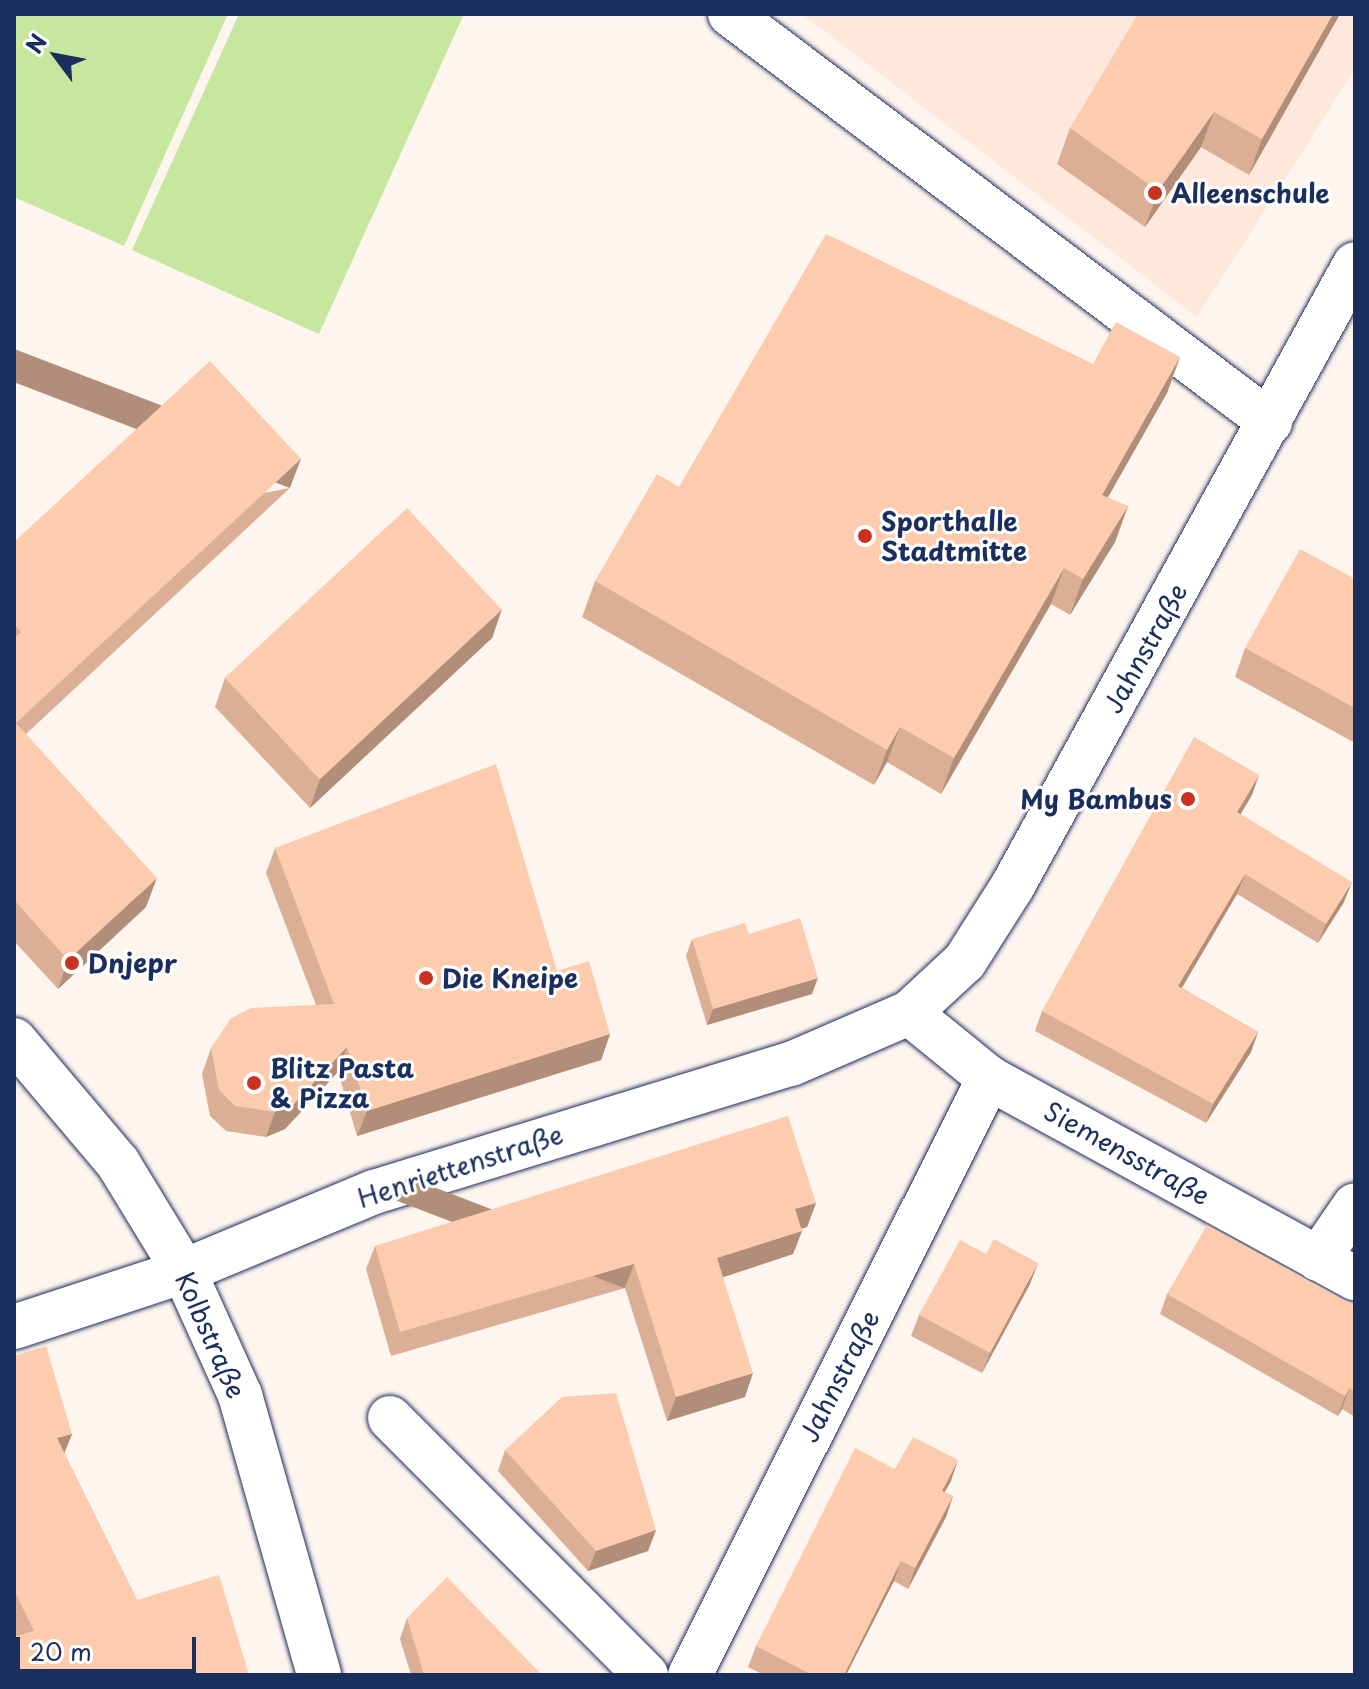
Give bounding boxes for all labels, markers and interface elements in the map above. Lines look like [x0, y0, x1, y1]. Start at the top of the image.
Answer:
north arrow [16, 16, 96, 96]
text: N [17, 27, 54, 59]
place label: Alleenschule [1171, 177, 1329, 209]
marker: Alleenschule [1146, 184, 1164, 202]
place label: Sporthalle Stadtmitte [881, 505, 1027, 566]
marker: Sporthalle Stadtmitte [856, 527, 874, 545]
street label: Jahnstraße [1097, 578, 1193, 718]
place label: My Bambus [1019, 783, 1172, 815]
marker: My Bambus [1179, 790, 1197, 808]
place label: Dnjepr [88, 947, 177, 979]
marker: Dnjepr [63, 954, 81, 972]
place label: Die Kneipe [442, 962, 580, 994]
marker: Die Kneipe [417, 969, 435, 987]
place label: Blitz Pasta & Pizza [270, 1052, 415, 1114]
marker: Blitz Pasta & Pizza [245, 1074, 263, 1092]
street label: Siemensstraße [1039, 1095, 1215, 1211]
street label: Henriettenstraße [353, 1118, 567, 1214]
street label: Kolbstraße [169, 1267, 253, 1403]
street label: Jahnstraße [793, 1305, 885, 1447]
scale bar [20, 1621, 200, 1671]
text: 20 m [30, 1633, 92, 1669]

